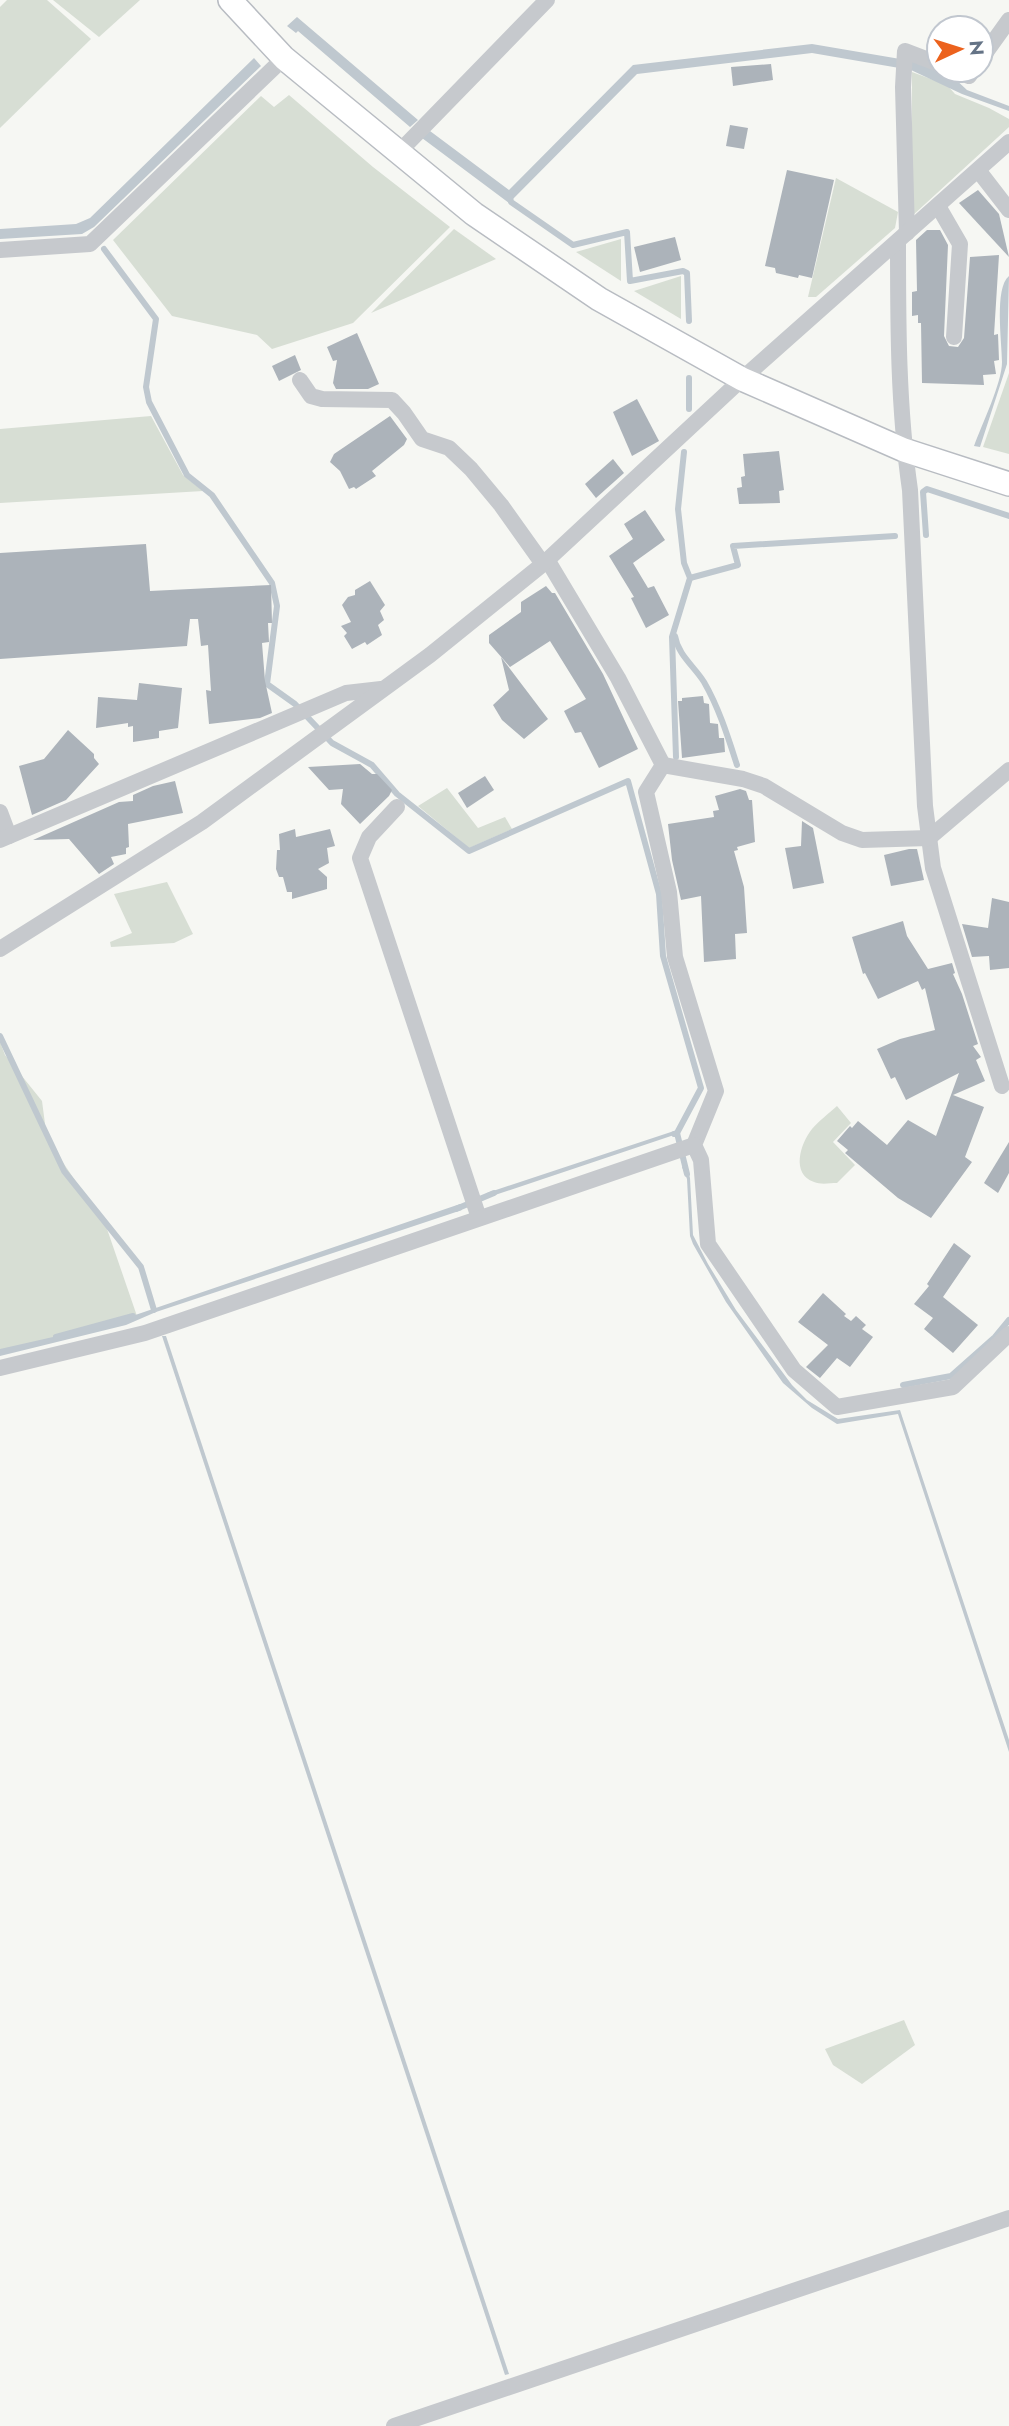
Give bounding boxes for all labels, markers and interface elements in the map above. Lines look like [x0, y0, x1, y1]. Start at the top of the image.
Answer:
north arrow [925, 14, 995, 84]
text: N [962, 39, 990, 56]

